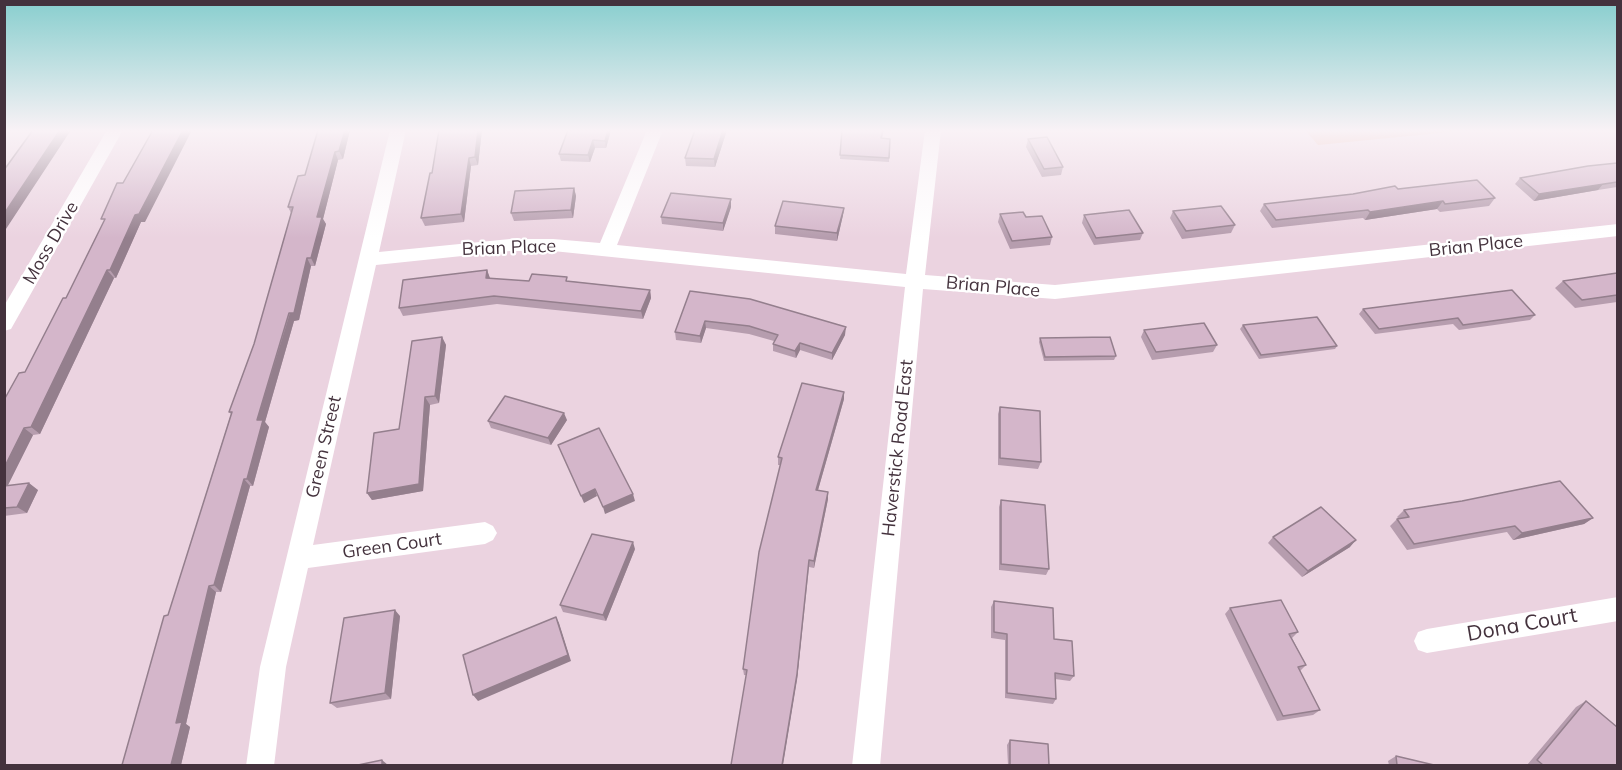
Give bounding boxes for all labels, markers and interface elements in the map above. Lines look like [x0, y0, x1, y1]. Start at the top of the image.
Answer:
street label: Moss Drive [19, 198, 83, 288]
street label: Brian Place [1428, 230, 1524, 262]
street label: Brian Place [461, 236, 557, 260]
street label: Brian Place [945, 272, 1041, 302]
street label: Haverstick Road East [878, 359, 918, 537]
street label: Green Street [302, 394, 346, 500]
street label: Green Court [341, 528, 443, 564]
street label: Dona Court [1465, 603, 1579, 647]

